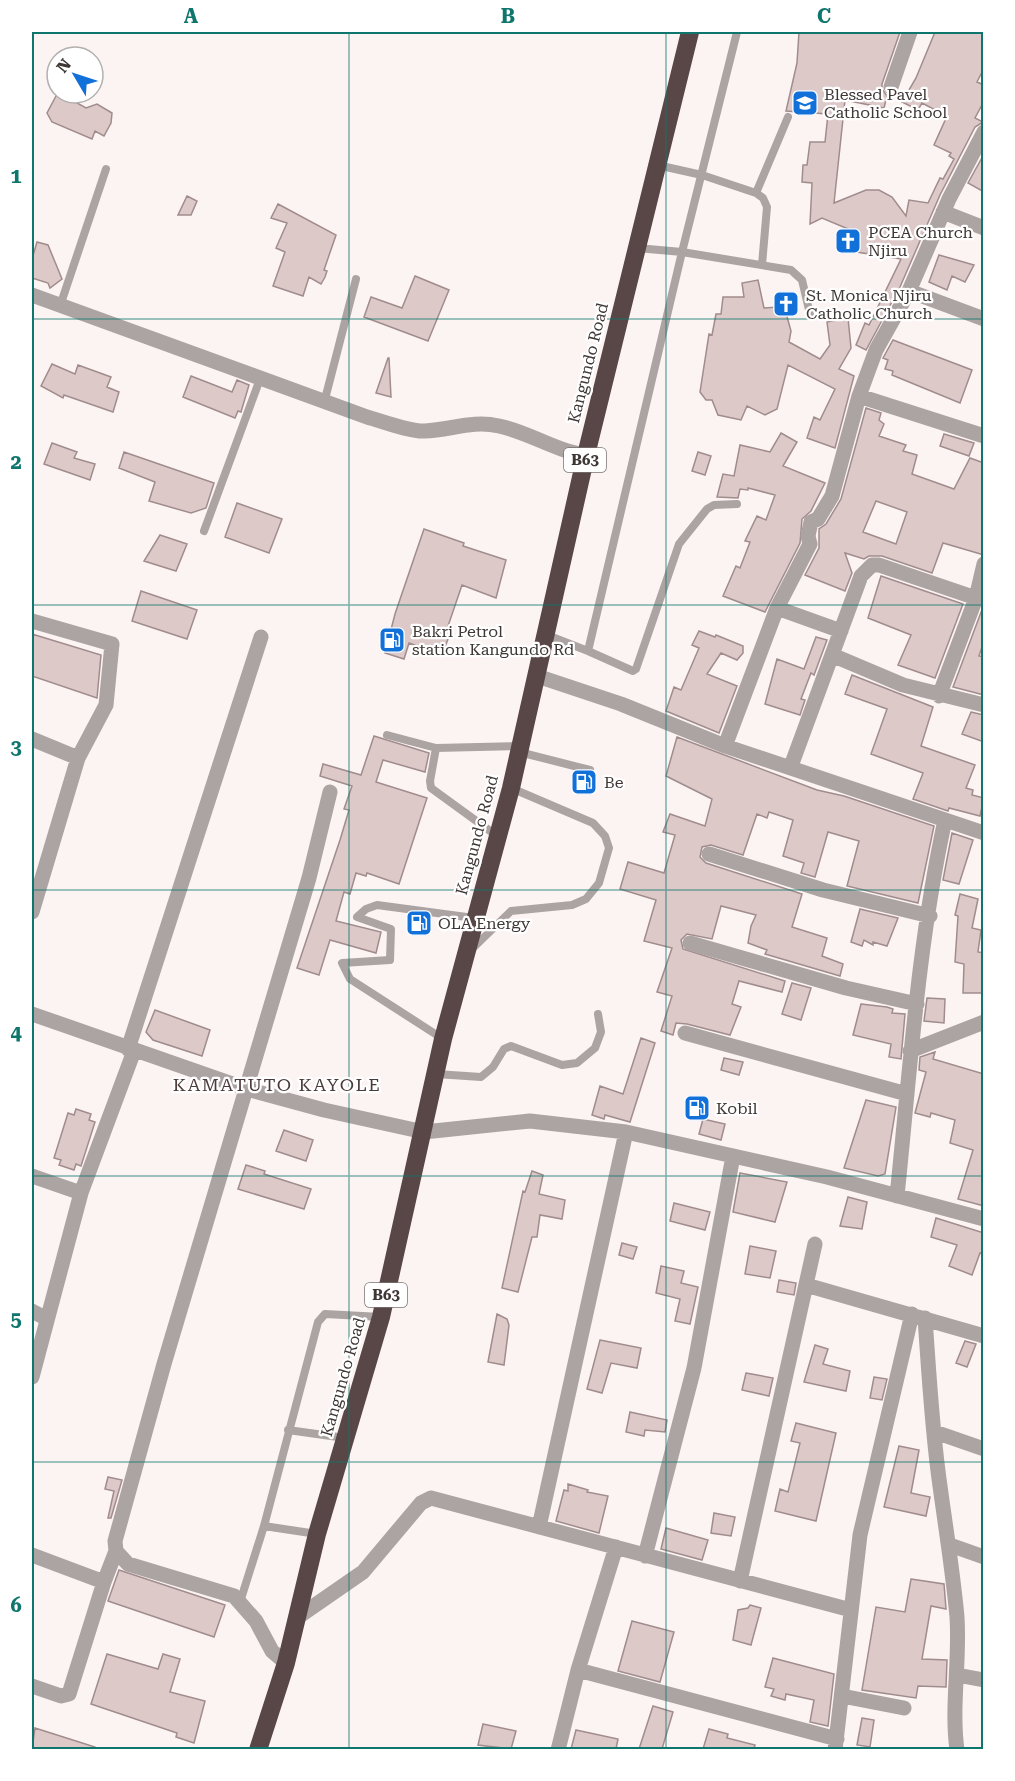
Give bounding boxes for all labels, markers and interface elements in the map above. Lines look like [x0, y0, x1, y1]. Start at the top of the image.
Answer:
text: A [184, 4, 199, 28]
text: B [501, 4, 515, 28]
text: C [817, 4, 831, 28]
north arrow [45, 45, 105, 105]
text: N [52, 55, 75, 77]
place label: Blessed Pavel Catholic School [824, 85, 947, 122]
school or university icon: Blessed Pavel Catholic School [790, 88, 820, 118]
text: 1 [10, 164, 22, 188]
place label: PCEA Church Njiru [868, 223, 973, 260]
church icon: PCEA Church Njiru [833, 226, 863, 256]
place label: St. Monica Njiru Catholic Church [806, 286, 932, 323]
church icon: St. Monica Njiru Catholic Church [771, 289, 801, 319]
street label: Kangundo Road [564, 301, 612, 425]
road number: B63 [564, 448, 606, 472]
text: 2 [10, 450, 22, 474]
place label: Bakri Petrol station Kangundo Rd [412, 622, 574, 659]
fuel station icon: Bakri Petrol station Kangundo Rd [377, 625, 407, 655]
text: 3 [10, 735, 22, 759]
fuel station icon: Be [569, 767, 599, 797]
street label: Kangundo Road [452, 773, 502, 897]
place label: Be [604, 773, 624, 792]
fuel station icon: OLA Energy [404, 908, 434, 938]
place label: OLA Energy [438, 914, 531, 933]
text: 4 [10, 1021, 22, 1045]
district label: KAMATUTO KAYOLE [173, 1074, 381, 1095]
fuel station icon: Kobil [682, 1093, 712, 1123]
place label: Kobil [716, 1099, 758, 1118]
road number: B63 [365, 1283, 407, 1307]
text: 5 [10, 1307, 22, 1331]
street label: Kangundo Road [317, 1315, 369, 1439]
text: 6 [10, 1593, 22, 1617]

